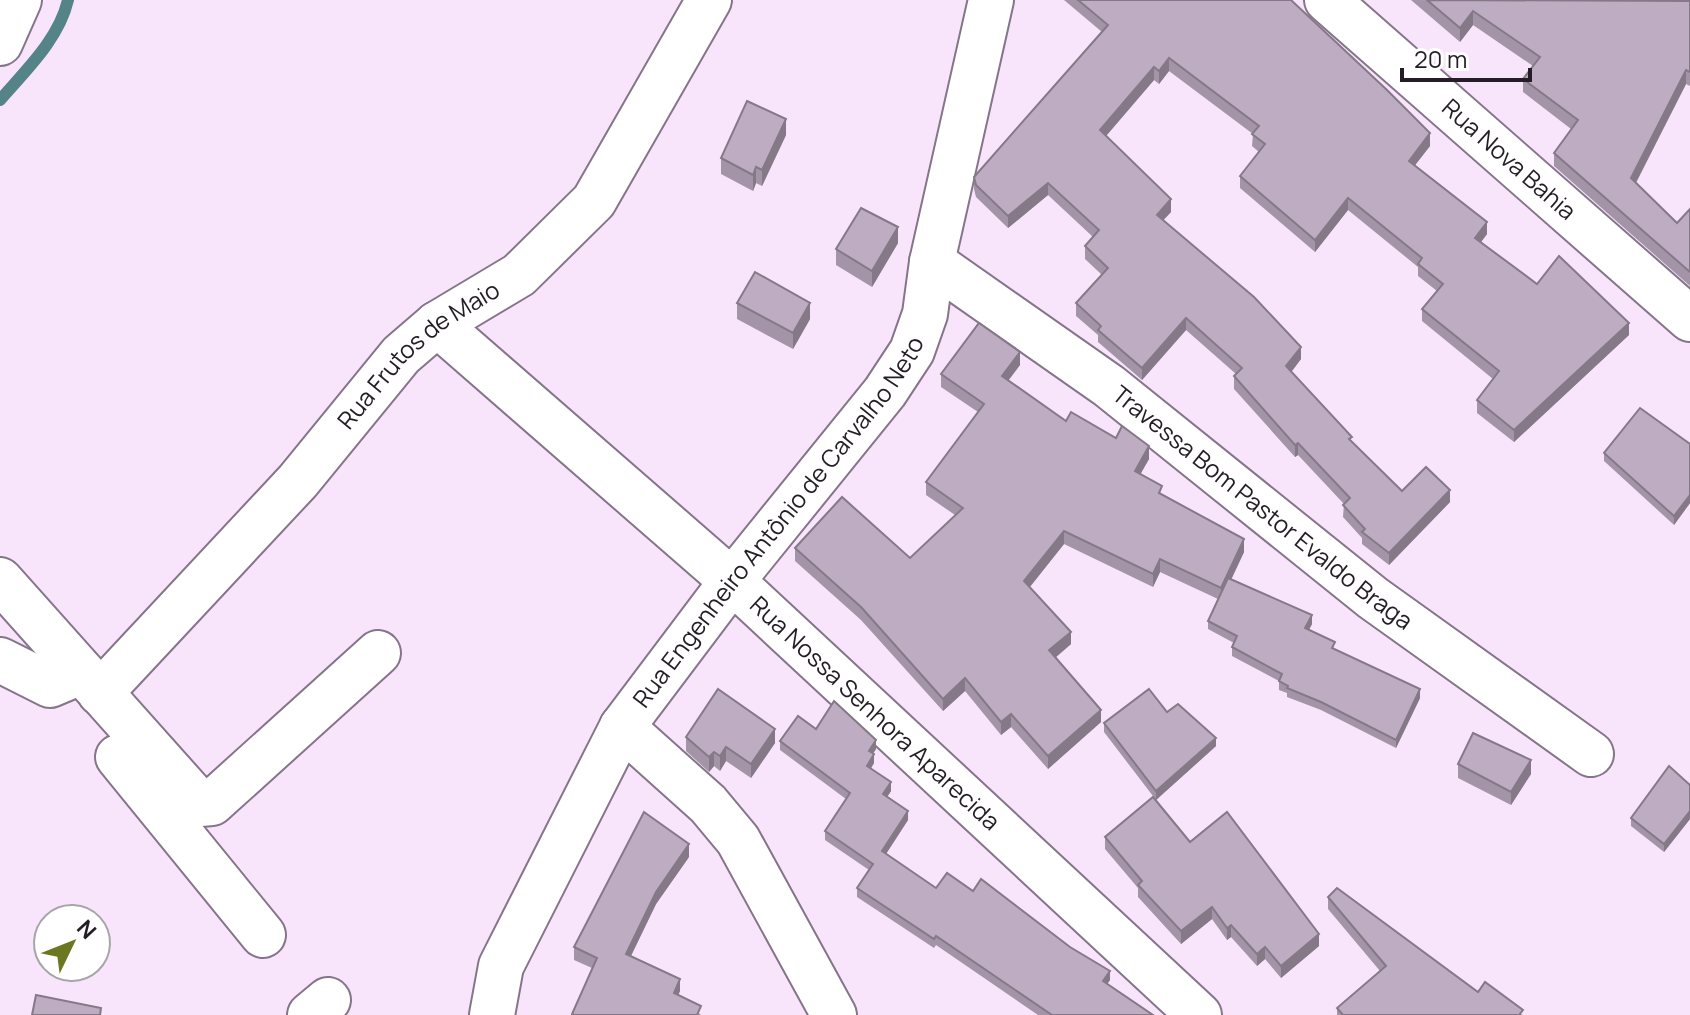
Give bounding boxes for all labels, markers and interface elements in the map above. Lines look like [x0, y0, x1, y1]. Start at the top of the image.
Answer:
scale bar [1402, 32, 1530, 82]
text: 20 m [1414, 42, 1467, 75]
street label: Rua Nova Bahia [1436, 91, 1584, 227]
street label: Rua Frutos de Maio [329, 272, 505, 435]
street label: Rua Engenheiro Antônio de Carvalho Neto [624, 332, 931, 714]
street label: Travessa Bom Pastor Evaldo Braga [1106, 377, 1420, 636]
street label: Rua Nossa Senhora Aparecida [743, 588, 1008, 837]
north arrow [32, 903, 112, 983]
text: N [70, 913, 103, 945]

